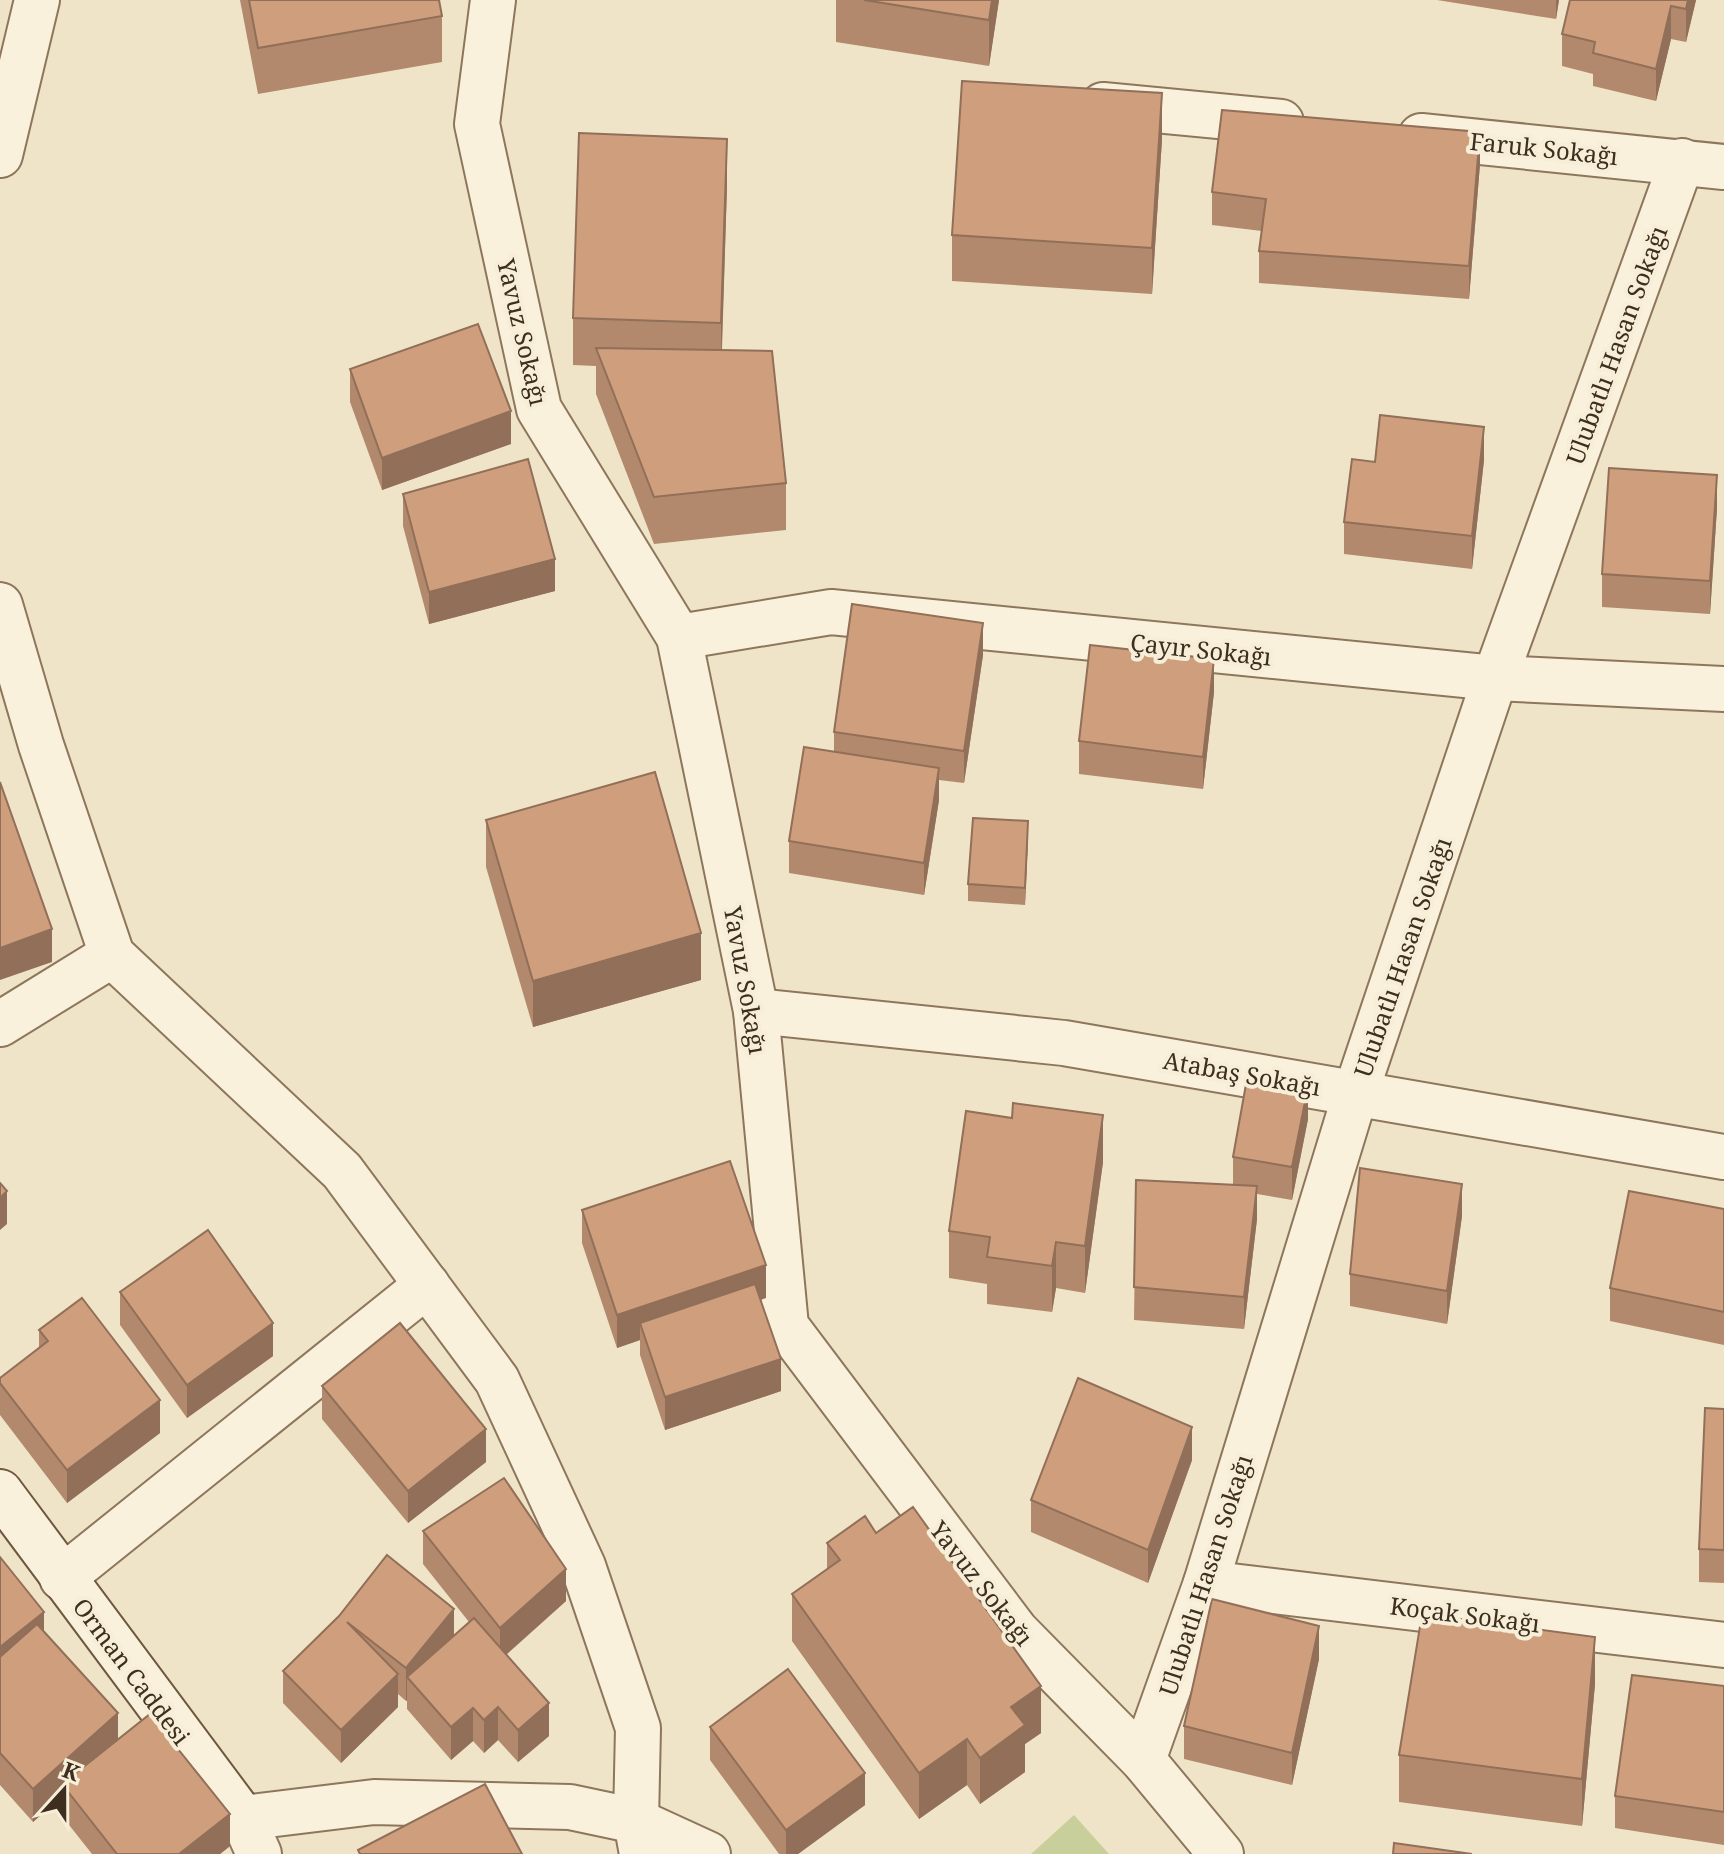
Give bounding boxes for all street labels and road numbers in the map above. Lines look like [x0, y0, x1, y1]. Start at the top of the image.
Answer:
street label: Faruk Sokağı [1468, 124, 1620, 172]
street label: Ulubatlı Hasan Sokağı [1557, 221, 1675, 469]
street label: Yavuz Sokağı [490, 254, 556, 409]
street label: Çayır Sokağı [1129, 625, 1273, 673]
street label: Ulubatlı Hasan Sokağı [1345, 832, 1459, 1081]
street label: Yavuz Sokağı [717, 902, 775, 1057]
street label: Atabaş Sokağı [1161, 1043, 1324, 1103]
street label: Ulubatlı Hasan Sokağı [1150, 1450, 1260, 1700]
street label: Yavuz Sokağı [922, 1513, 1041, 1652]
street label: Koçak Sokağı [1388, 1588, 1542, 1640]
street label: Orman Caddesi [66, 1591, 198, 1751]

